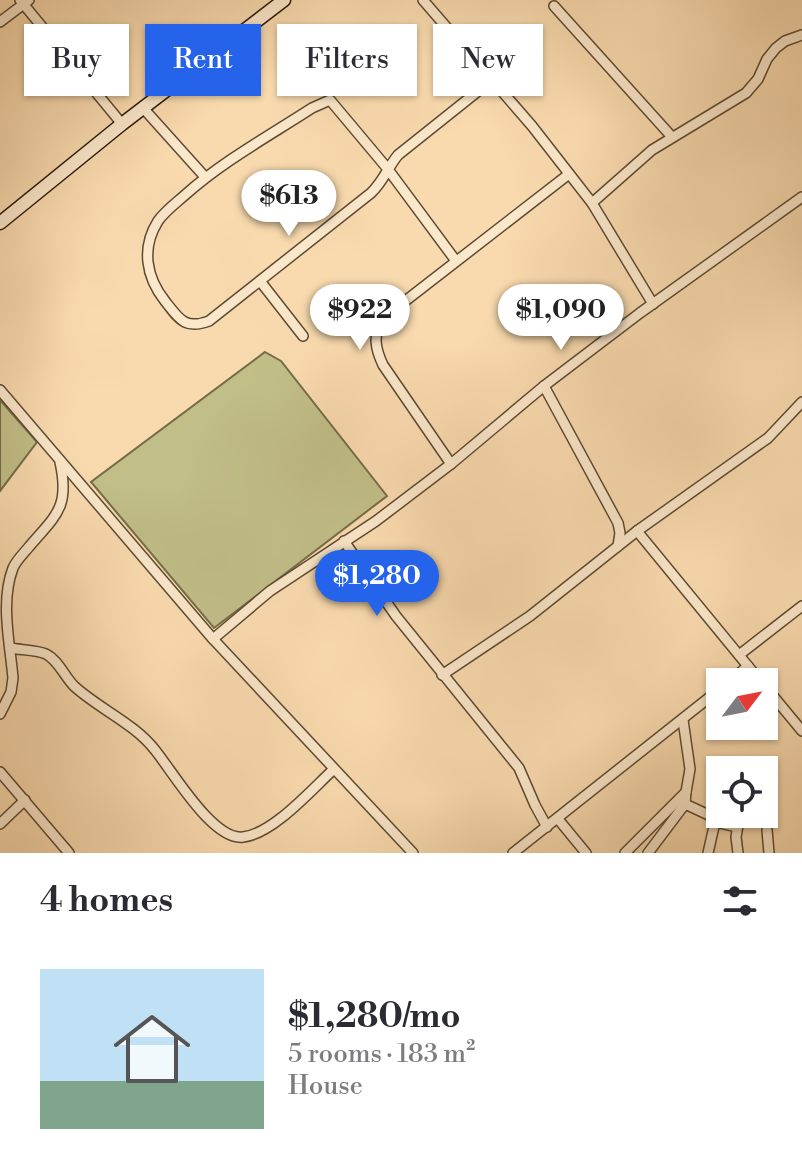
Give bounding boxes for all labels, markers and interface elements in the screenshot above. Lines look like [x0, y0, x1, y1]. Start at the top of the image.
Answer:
chip: Buy [24, 24, 129, 96]
chip: Rent [145, 24, 261, 96]
chip: Filters [277, 24, 417, 96]
chip: New [433, 24, 543, 96]
pin: $613 [242, 170, 336, 238]
text: $613 [259, 180, 319, 212]
pin: $922 [313, 284, 407, 352]
pin: $1,090 [496, 284, 626, 352]
text: $922 [328, 294, 392, 326]
text: $1,090 [516, 294, 606, 326]
pin: $1,280 [312, 550, 442, 618]
text: $1,280 [333, 560, 421, 592]
north arrow [706, 668, 778, 740]
map controls [706, 668, 778, 828]
button: locate [706, 756, 778, 828]
icon: filters [718, 879, 762, 923]
text: 4 homes [40, 880, 173, 922]
text: $1,280/mo [288, 996, 460, 1038]
icon: home [104, 1001, 200, 1097]
text: 5 rooms · 183 m² [288, 1038, 475, 1070]
text: House [288, 1070, 363, 1102]

